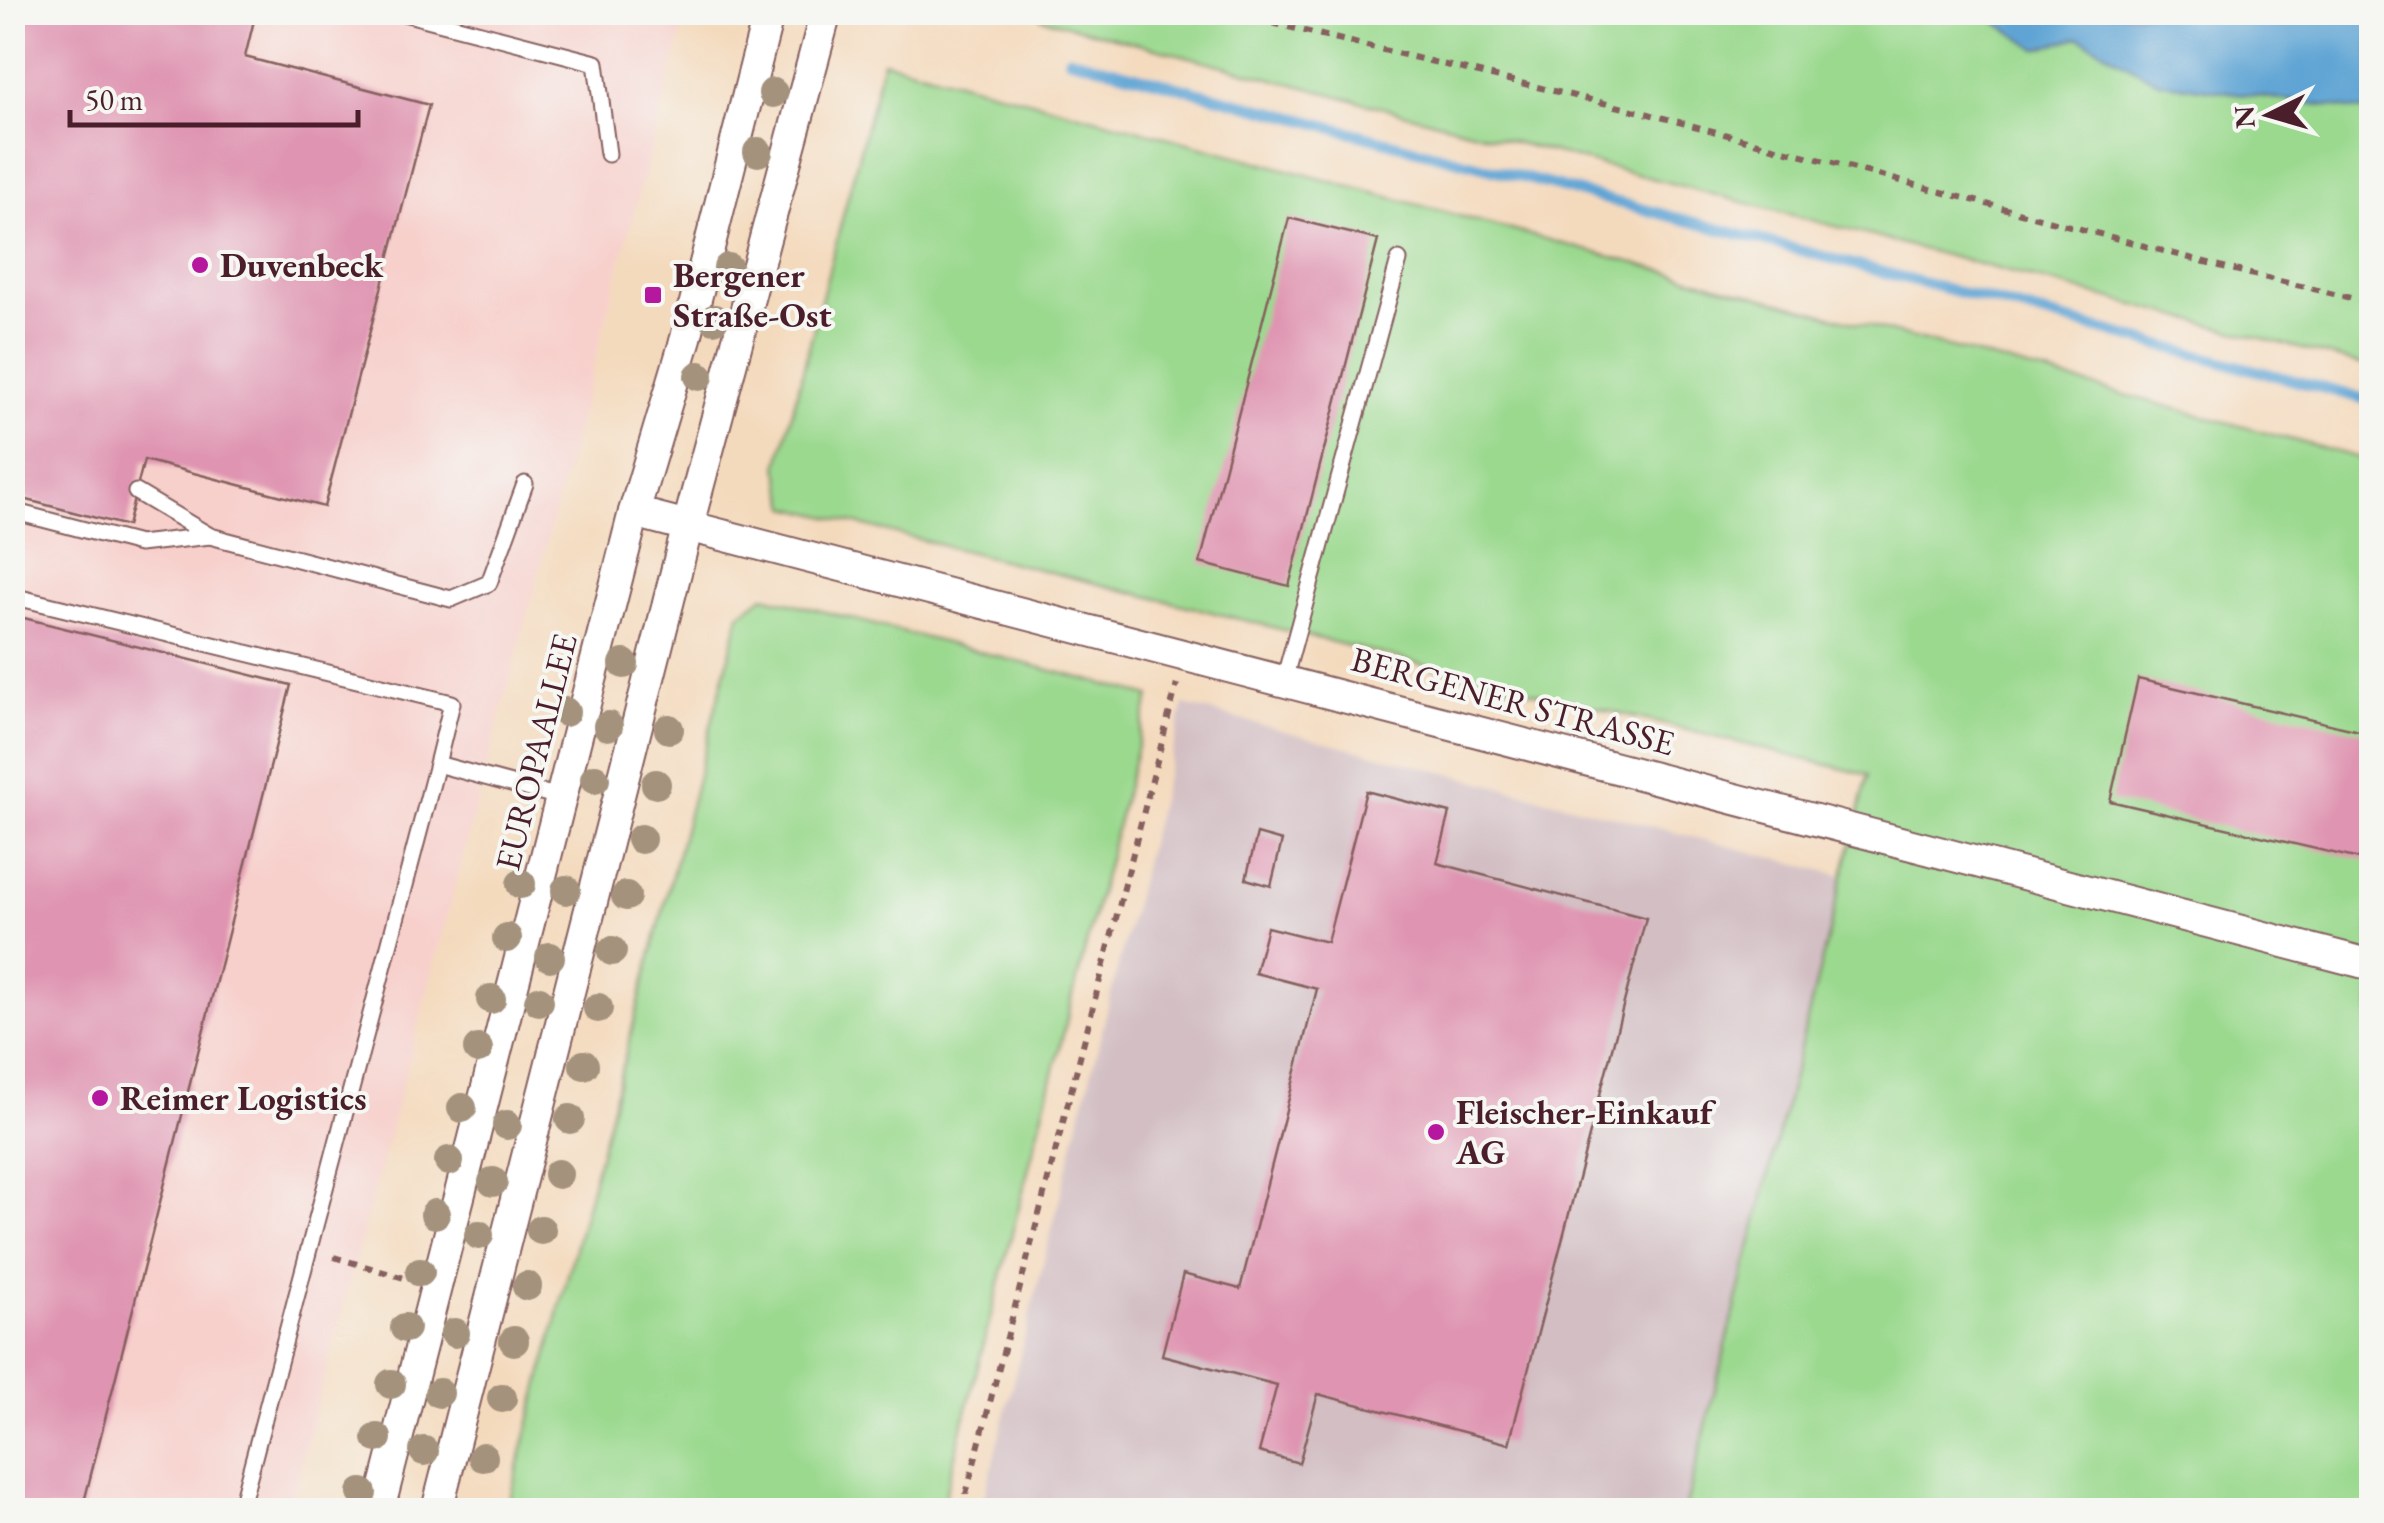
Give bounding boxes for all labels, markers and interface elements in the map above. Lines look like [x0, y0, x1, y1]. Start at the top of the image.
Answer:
scale bar [70, 65, 358, 127]
north arrow [2219, 65, 2319, 165]
text: 50 m [85, 80, 143, 119]
text: N [2225, 104, 2263, 130]
place label: Duvenbeck [220, 242, 384, 287]
place label: Bergener Straße-Ost [673, 252, 832, 337]
marker: Duvenbeck [189, 254, 211, 276]
marker: Bergener Straße-Ost [642, 284, 664, 306]
street label: EUROPAALLEE [484, 629, 587, 875]
street label: BERGENER STRASSE [1347, 636, 1680, 765]
place label: Reimer Logistics [120, 1075, 367, 1120]
marker: Reimer Logistics [89, 1087, 111, 1109]
place label: Fleischer-Einkauf AG [1455, 1089, 1717, 1174]
marker: Fleischer-Einkauf AG [1425, 1121, 1447, 1143]

